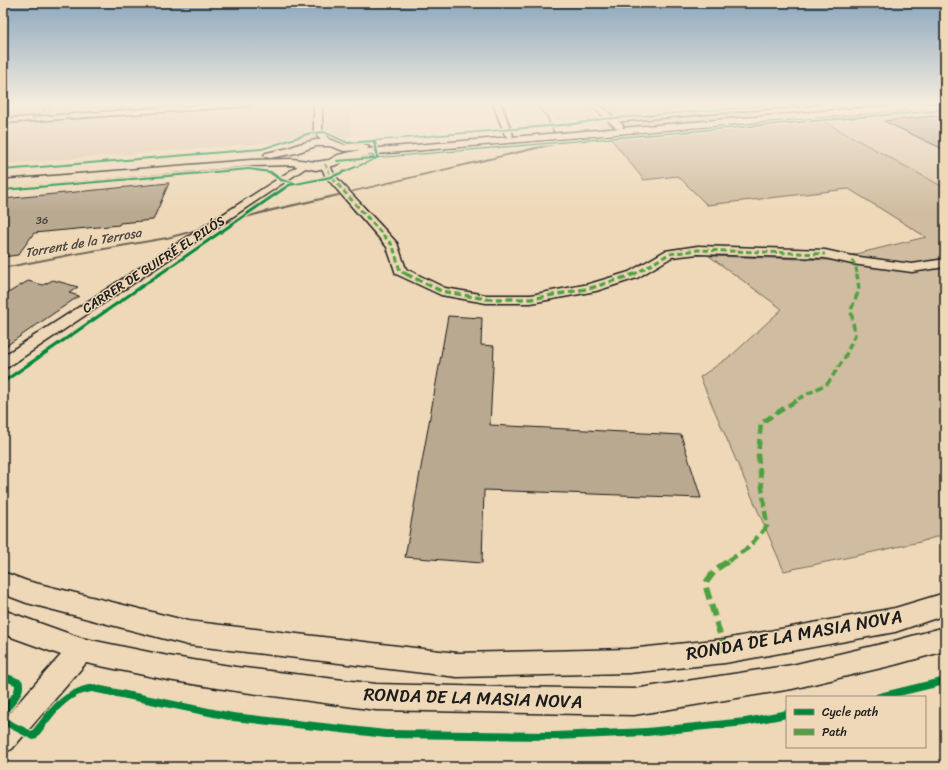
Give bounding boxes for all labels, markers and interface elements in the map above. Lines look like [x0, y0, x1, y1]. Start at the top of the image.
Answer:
street label: CARRER DE GUIFRÉ EL PILÓS [77, 209, 229, 319]
house number: 36 [36, 211, 48, 230]
water label: Torrent de la Terrosa [23, 221, 145, 264]
street label: RONDA DE LA MASIA NOVA [683, 600, 905, 670]
street label: RONDA DE LA MASIA NOVA [363, 678, 583, 718]
legend [786, 696, 926, 748]
text: Cycle path [822, 701, 878, 723]
text: Path [822, 721, 847, 743]

